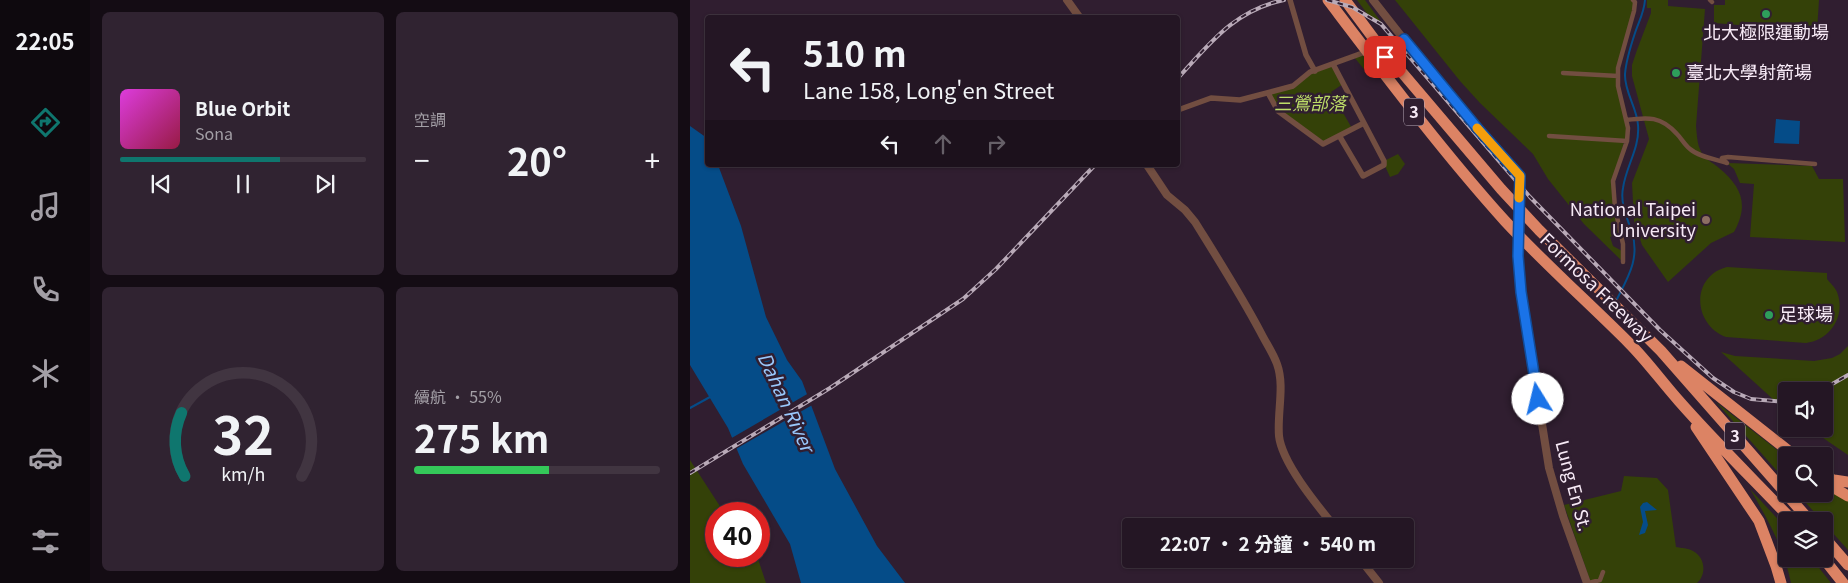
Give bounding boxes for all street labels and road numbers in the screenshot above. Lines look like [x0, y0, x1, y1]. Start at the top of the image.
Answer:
road number: 3 [1404, 98, 1424, 125]
street label: Formosa Freeway [1535, 226, 1660, 348]
road number: 3 [1725, 422, 1745, 450]
street label: Lung En St. [1550, 437, 1600, 534]

